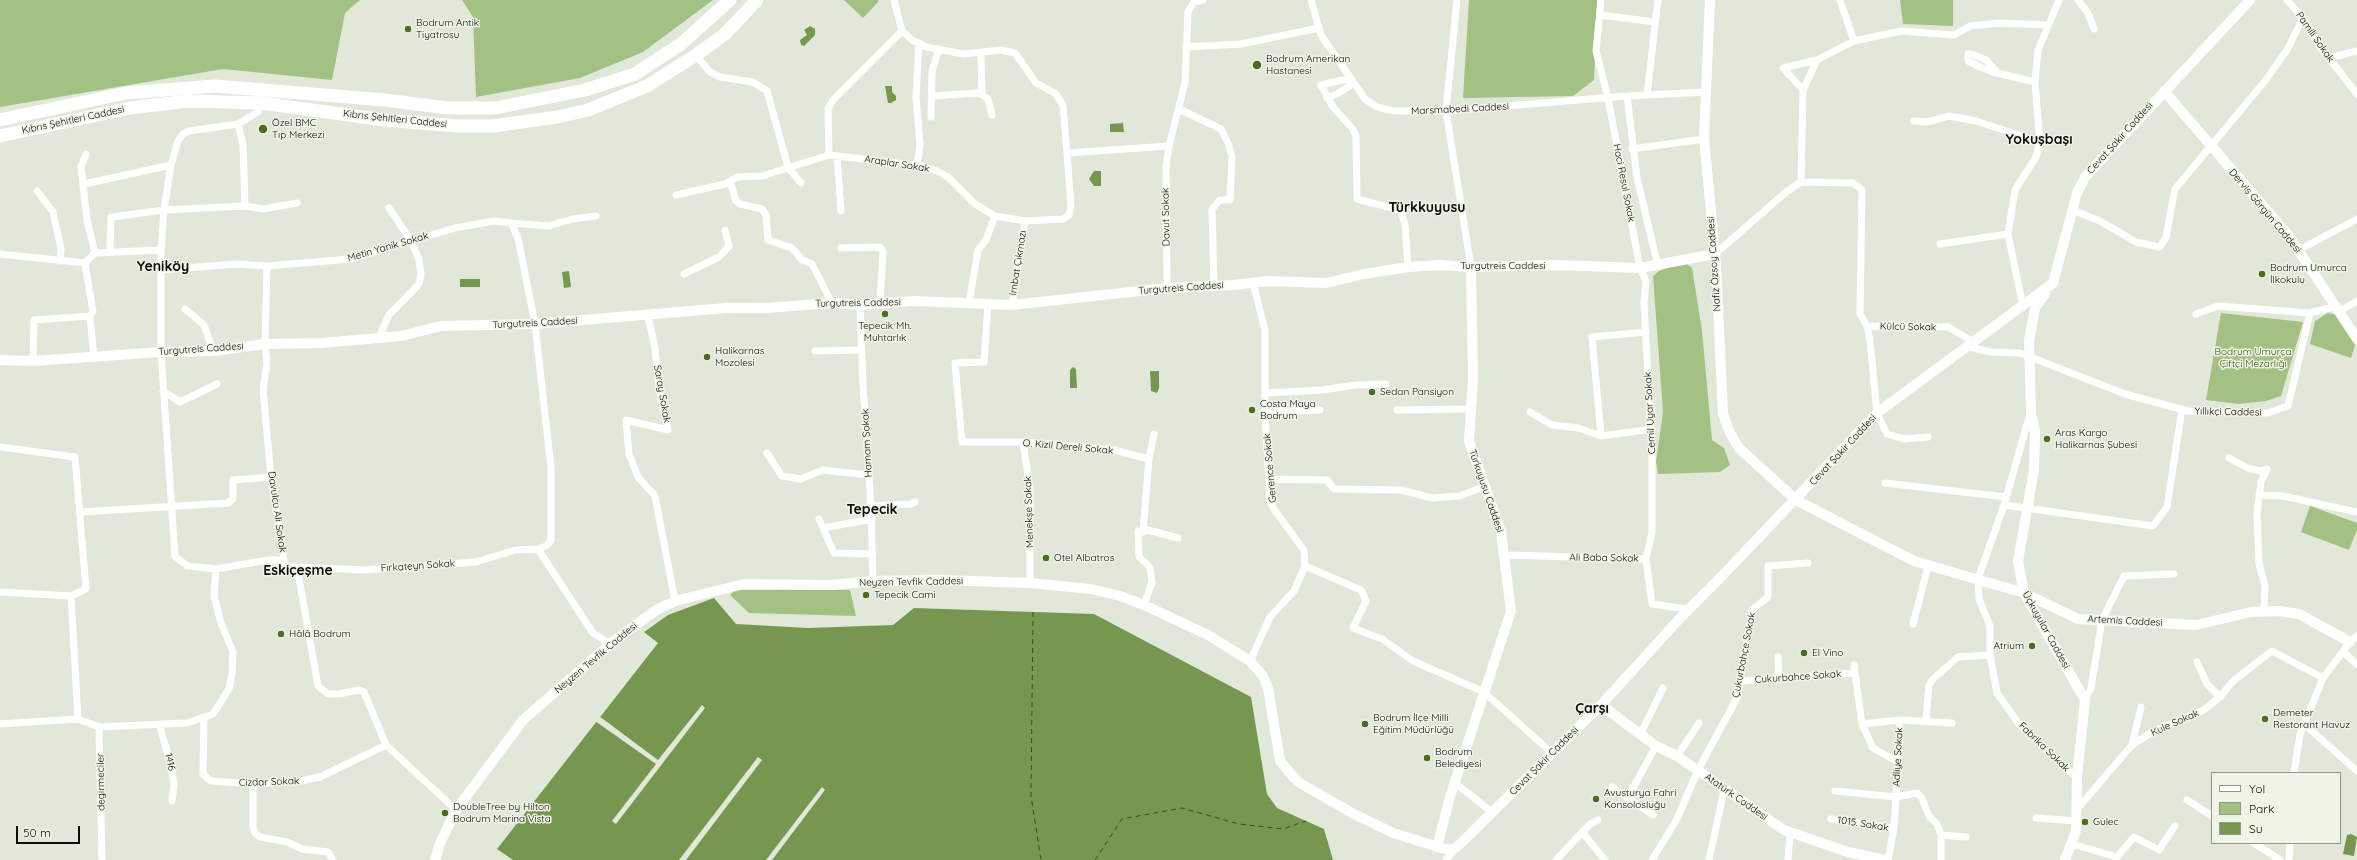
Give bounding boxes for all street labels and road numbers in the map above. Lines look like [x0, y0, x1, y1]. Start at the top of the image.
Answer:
street label: Pamili Sokak [2293, 9, 2337, 65]
street label: Marsmabedi Caddesi [1411, 100, 1509, 118]
street label: Cevat Şakir Caddesi [2085, 100, 2155, 176]
street label: Kıbrıs Şehitleri Caddesi [21, 103, 125, 137]
street label: Kıbrıs Şehitleri Caddesi [342, 108, 448, 130]
street label: Haci Resul Sokak [1611, 143, 1637, 223]
street label: Araplar Sokak [864, 153, 930, 175]
street label: Derviş Görgün Caddesi [2226, 166, 2304, 256]
street label: Davut Sokak [1159, 188, 1173, 246]
street label: Nafiz Özsoy Caddesi [1705, 216, 1723, 312]
street label: Imbat Çıkmazı [1007, 229, 1029, 297]
street label: Metin Yanik Sokak [346, 230, 430, 264]
street label: Turgutreis Caddesi [1460, 260, 1546, 272]
street label: Turgutreis Caddesi [1138, 279, 1224, 297]
street label: Turgutreis Caddesi [815, 296, 901, 310]
street label: Turgutreis Caddesi [492, 315, 578, 331]
street label: Külcü Sokak [1880, 321, 1936, 333]
street label: Turgutreis Caddesi [158, 340, 244, 358]
street label: Saray Sokak [651, 364, 673, 424]
street label: Cemil Uyar Sokak [1642, 372, 1658, 454]
street label: Yıllıkçi Caddesi [2194, 405, 2262, 419]
street label: Hamam Sokak [859, 408, 875, 478]
street label: Cevat Şakir Caddesi [1807, 412, 1879, 488]
street label: Gerence Sokak [1261, 433, 1279, 503]
street label: O. Kizil Dereli Sokak [1022, 437, 1114, 457]
street label: Türkuyusu Caddesi [1466, 448, 1506, 534]
street label: Davulcu Ali Sokak [265, 471, 289, 553]
street label: Menekşe Sokak [1022, 476, 1036, 548]
street label: Ali Baba Sokak [1569, 551, 1639, 565]
street label: Fırkateyn Sokak [380, 557, 456, 575]
street label: Neyzen Tevfik Caddesi [859, 575, 963, 589]
street label: Üçkuyular Caddesi [2020, 589, 2072, 671]
street label: Çukurbahçe Sokak [1730, 611, 1758, 699]
street label: Artemis Caddesi [2087, 613, 2163, 629]
street label: Neyzen Tevfik Caddesi [552, 620, 640, 696]
street label: Cukurbahce Sokak [1754, 668, 1842, 686]
street label: Kule Sokak [2149, 707, 2201, 739]
street label: Fabrika Sokak [2016, 720, 2072, 774]
street label: Cevat Şakir Caddesi [1507, 724, 1581, 798]
street label: Adliye Sokak [1890, 727, 1906, 787]
street label: 1416 [162, 752, 178, 772]
street label: degirmeciler [94, 753, 108, 811]
street label: Atatürk Caddesi [1702, 771, 1770, 823]
street label: Cizdar Sokak [239, 775, 299, 789]
street label: 1015. Sokak [1837, 814, 1889, 834]

